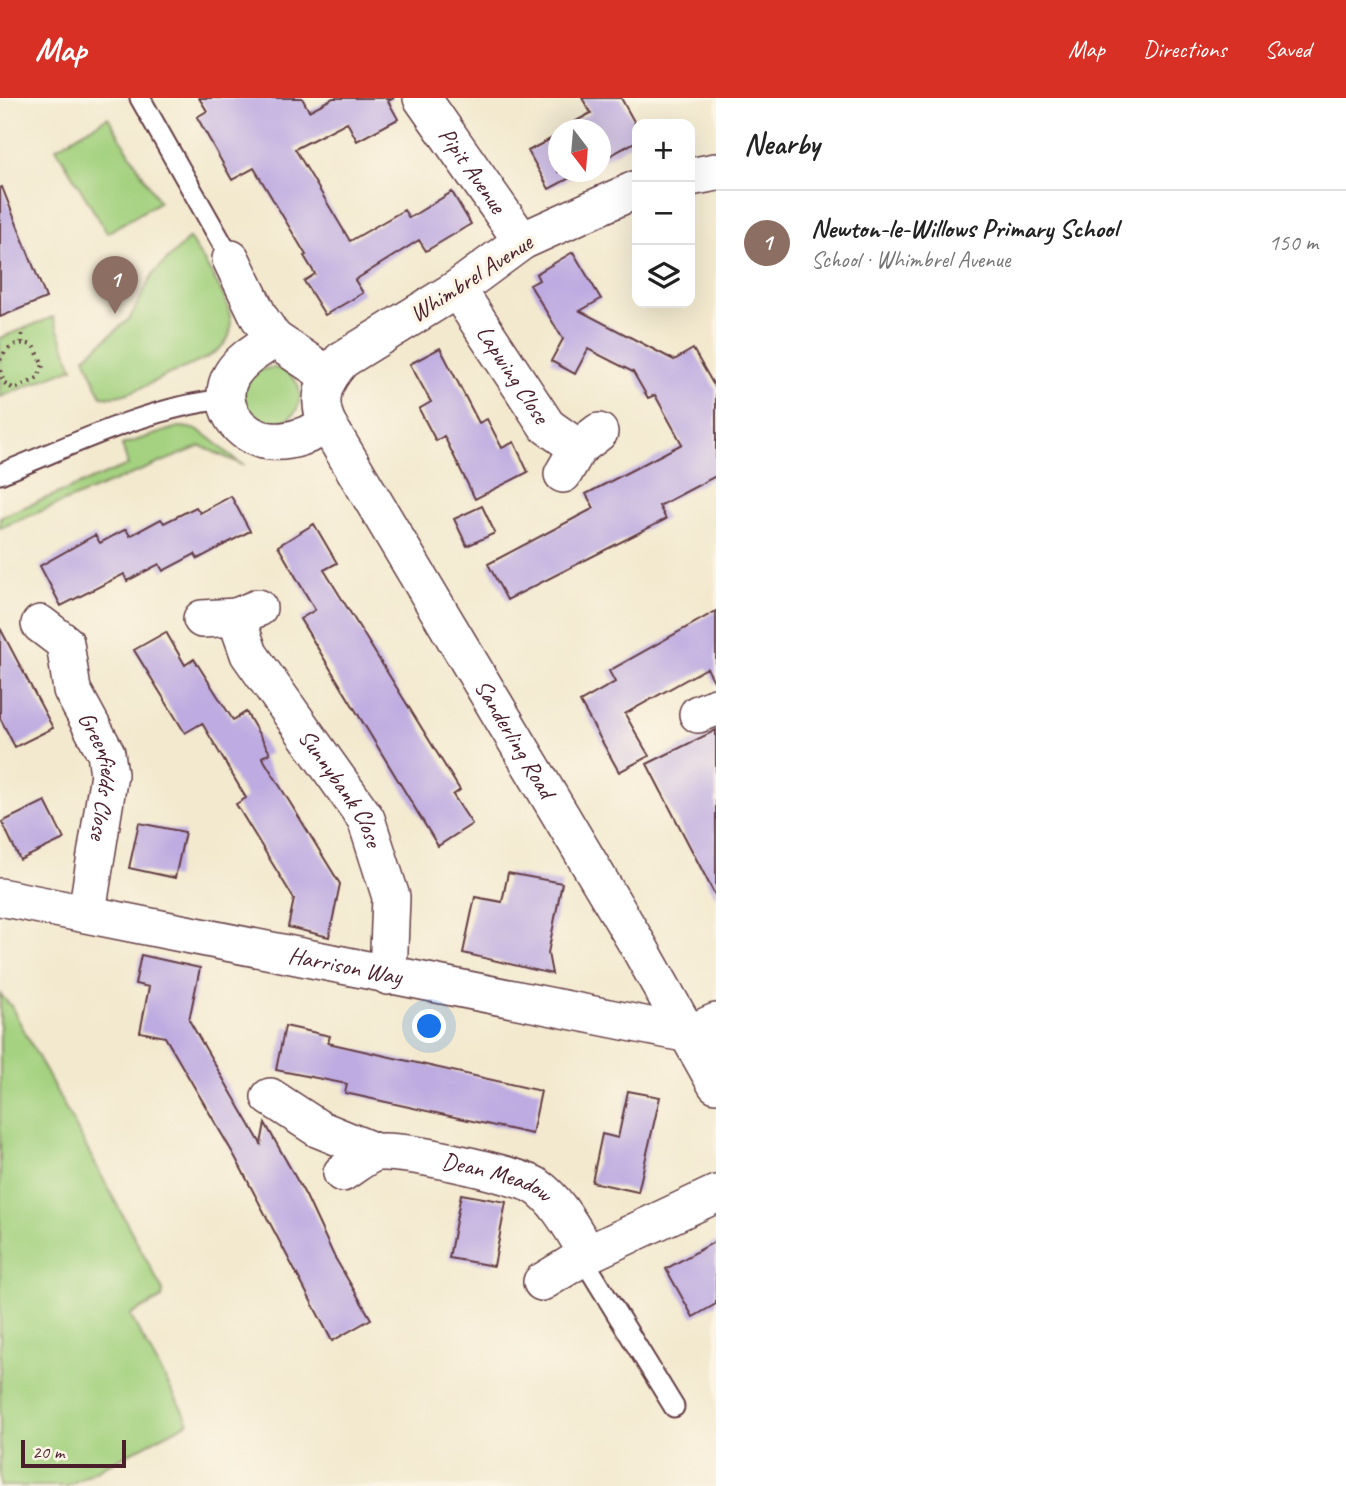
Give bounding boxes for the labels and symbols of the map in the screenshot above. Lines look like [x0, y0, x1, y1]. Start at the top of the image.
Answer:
north arrow [548, 119, 611, 182]
street label: Pipit Avenue [432, 121, 514, 221]
street label: Whimbrel Avenue [404, 226, 540, 329]
pin: 1 [92, 256, 138, 314]
street label: Lapwing Close [470, 319, 557, 431]
street label: Sanderling Road [468, 674, 564, 806]
street label: Greenfields Close [71, 706, 124, 844]
street label: Sunnybank Close [292, 723, 390, 853]
street label: Harrison Way [286, 940, 406, 992]
your location [412, 1009, 446, 1043]
street label: Dean Meadow [439, 1145, 560, 1209]
scale bar [21, 1437, 126, 1469]

